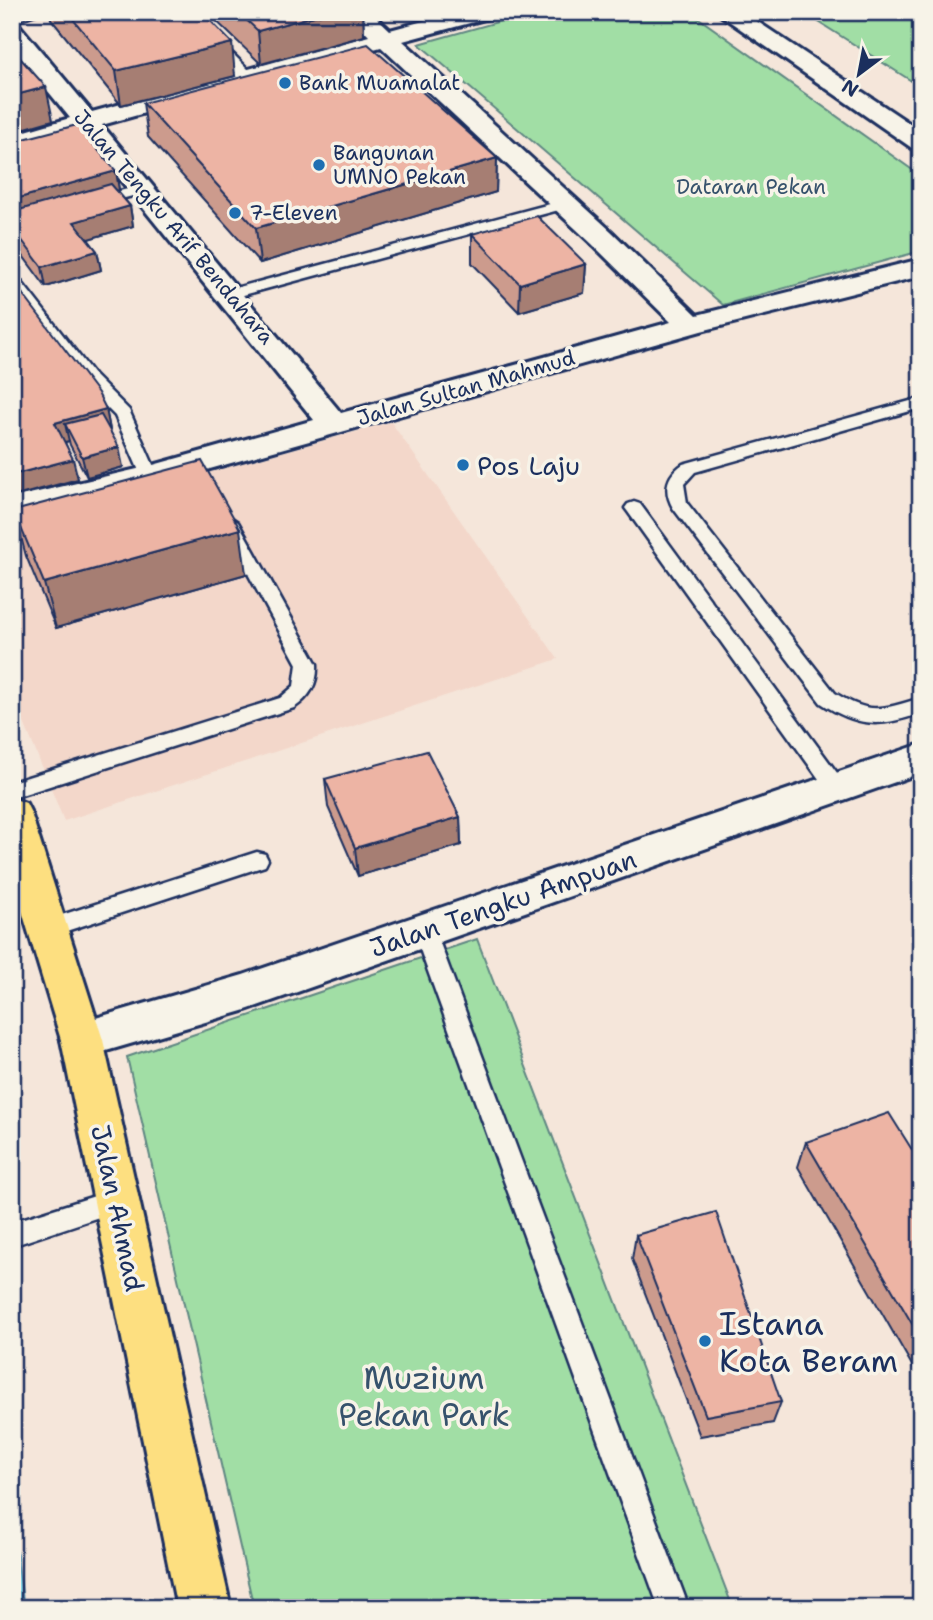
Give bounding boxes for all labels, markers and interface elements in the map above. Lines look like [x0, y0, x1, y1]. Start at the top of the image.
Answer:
north arrow [824, 38, 894, 108]
place label: Bank Muamalat [299, 69, 461, 97]
text: N [837, 73, 863, 103]
marker: Bank Muamalat [277, 75, 293, 91]
street label: Jalan Tengku Arif Bendahara [67, 104, 281, 350]
place label: Bangunan UMNO Pekan [333, 139, 466, 191]
marker: Bangunan UMNO Pekan [311, 157, 327, 173]
park label: Dataran Pekan [676, 173, 826, 201]
place label: 7-Eleven [249, 199, 338, 227]
marker: 7-Eleven [227, 205, 243, 221]
street label: Jalan Sultan Mahmud [354, 343, 578, 433]
place label: Pos Laju [477, 448, 580, 483]
marker: Pos Laju [455, 457, 471, 473]
street label: Jalan Tengku Ampuan [365, 841, 641, 965]
street label: Jalan Ahmad [83, 1121, 153, 1295]
place label: Istana Kota Beram [719, 1302, 898, 1382]
marker: Istana Kota Beram [697, 1333, 713, 1349]
park label: Muzium Pekan Park [338, 1356, 510, 1436]

